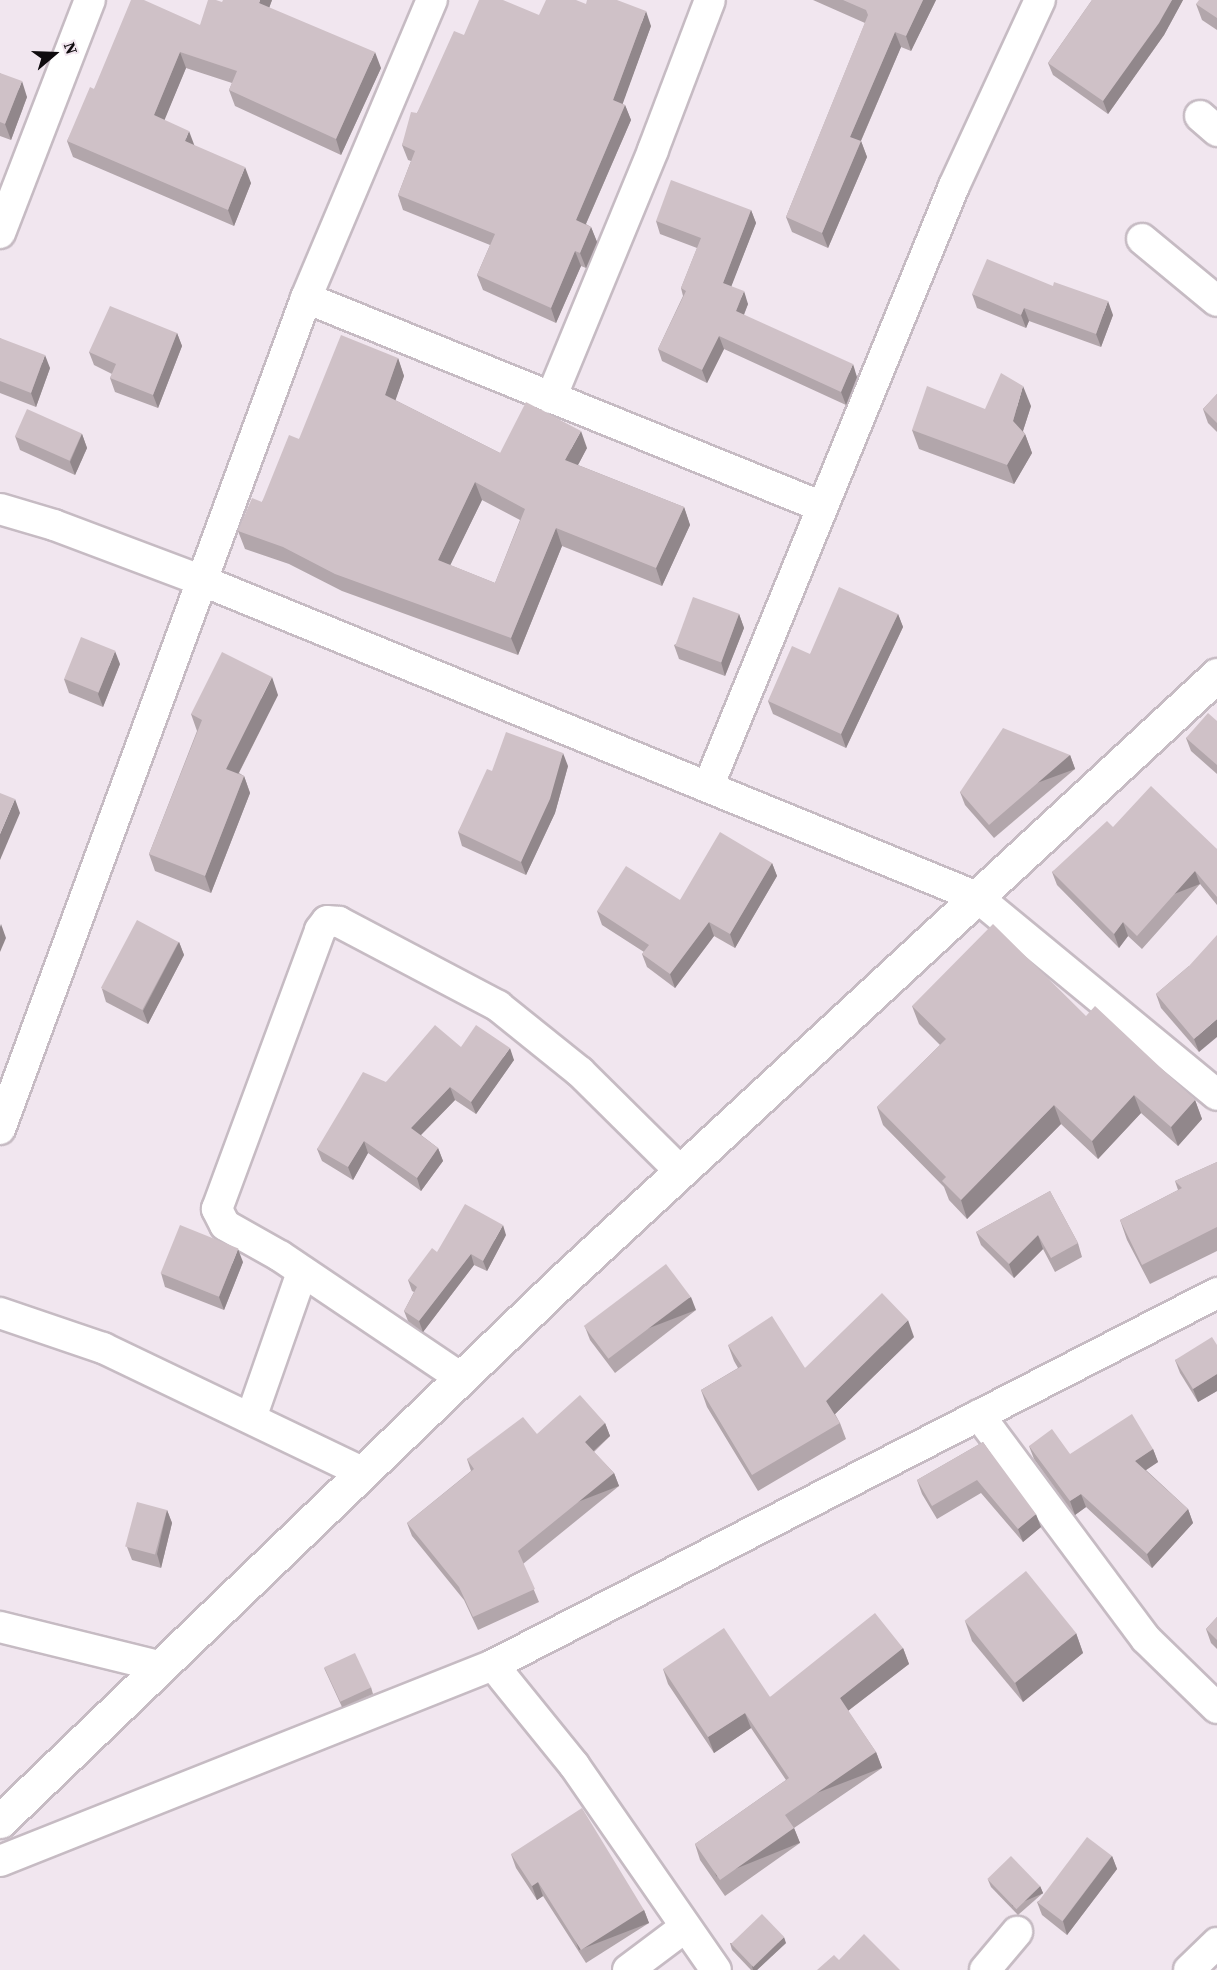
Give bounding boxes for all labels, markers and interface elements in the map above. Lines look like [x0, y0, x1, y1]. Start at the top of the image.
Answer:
north arrow [24, 24, 84, 84]
text: N [59, 39, 83, 57]

